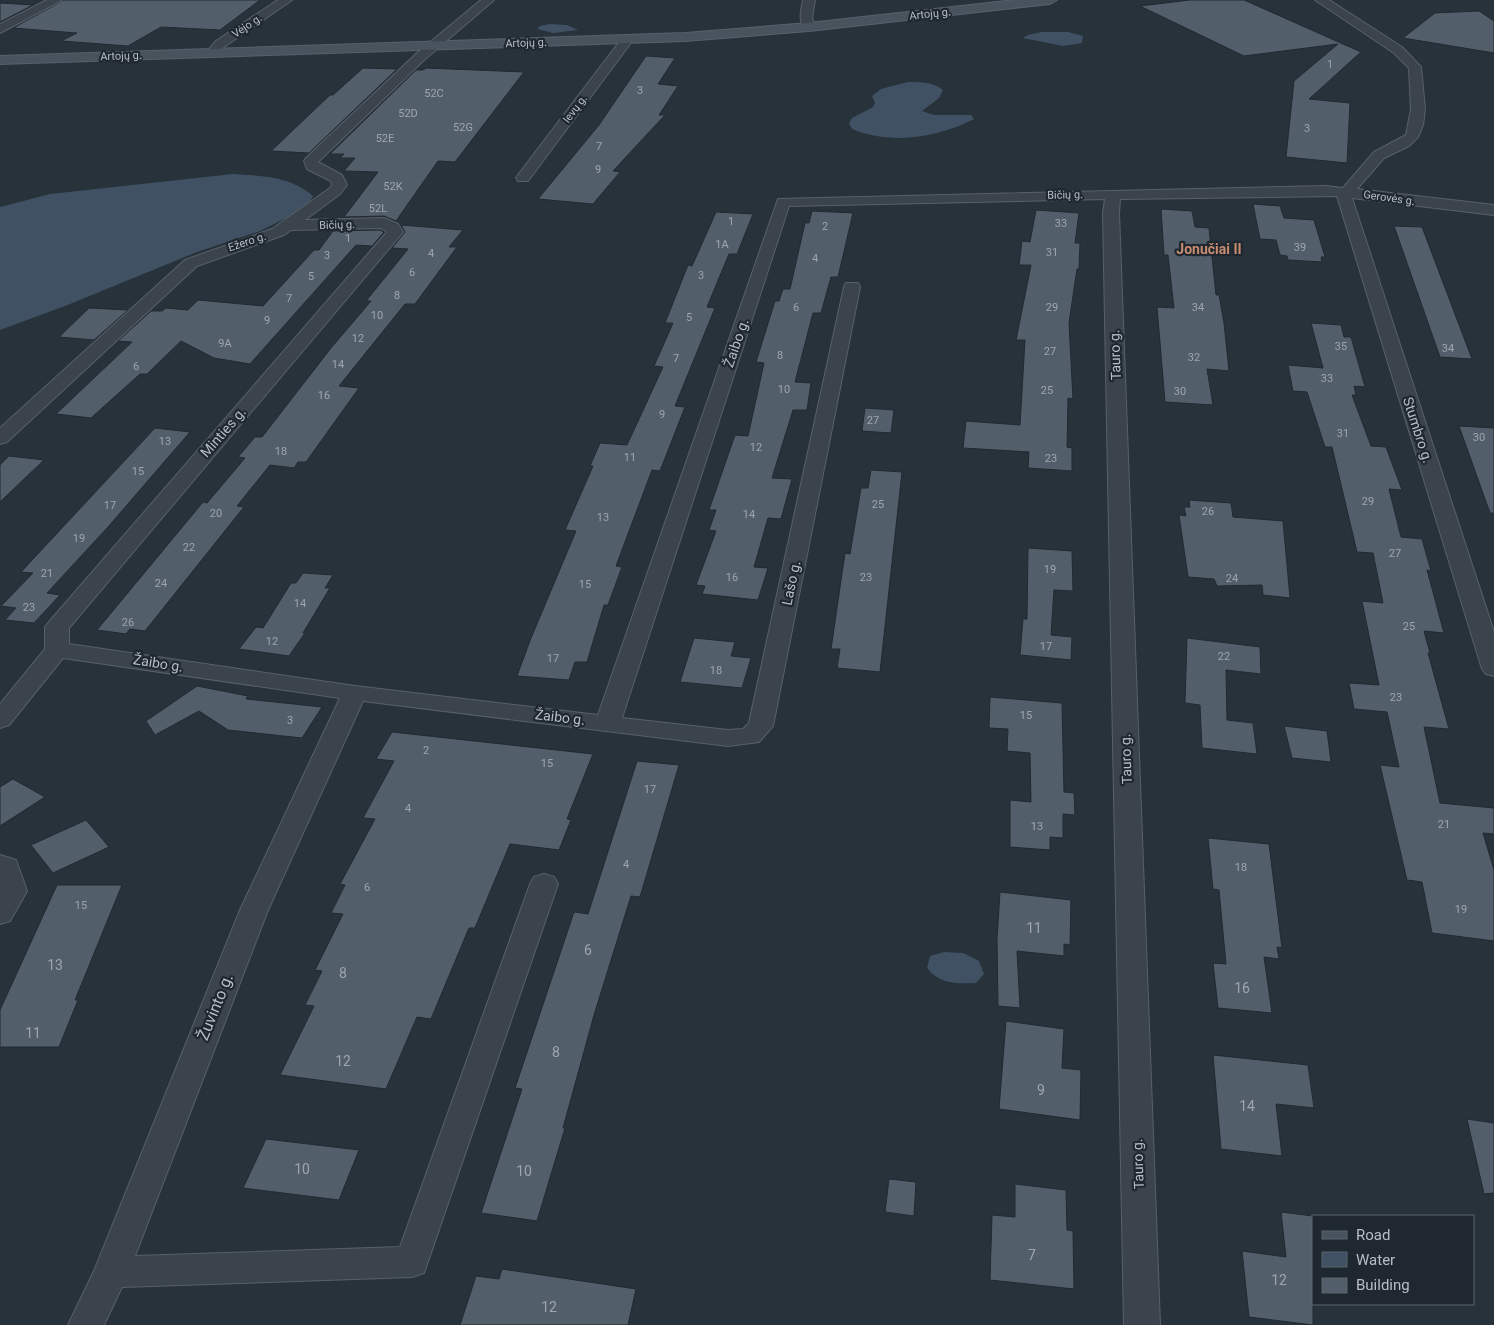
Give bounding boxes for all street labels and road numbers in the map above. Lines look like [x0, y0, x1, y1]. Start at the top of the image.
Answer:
street label: Artojų g. [909, 5, 951, 23]
street label: Vėjo g. [230, 11, 265, 41]
street label: Artojų g. [505, 36, 547, 50]
street label: Artojų g. [100, 49, 142, 63]
street label: Ievų g. [560, 92, 590, 126]
street label: Bičių g. [1047, 188, 1083, 202]
street label: Gerovės g. [1362, 188, 1416, 208]
street label: Bičių g. [319, 218, 355, 232]
street label: Ežero g. [226, 230, 268, 254]
street label: Žaibo g. [719, 316, 752, 369]
street label: Tauro g. [1106, 329, 1124, 381]
street label: Stumbro g. [1400, 395, 1436, 465]
street label: Minties g. [197, 404, 249, 460]
street label: Lašo g. [778, 559, 804, 607]
street label: Žaibo g. [132, 650, 184, 675]
street label: Žaibo g. [534, 705, 586, 728]
street label: Tauro g. [1117, 733, 1135, 785]
street label: Žuvinto g. [193, 971, 237, 1043]
street label: Tauro g. [1129, 1138, 1147, 1190]

